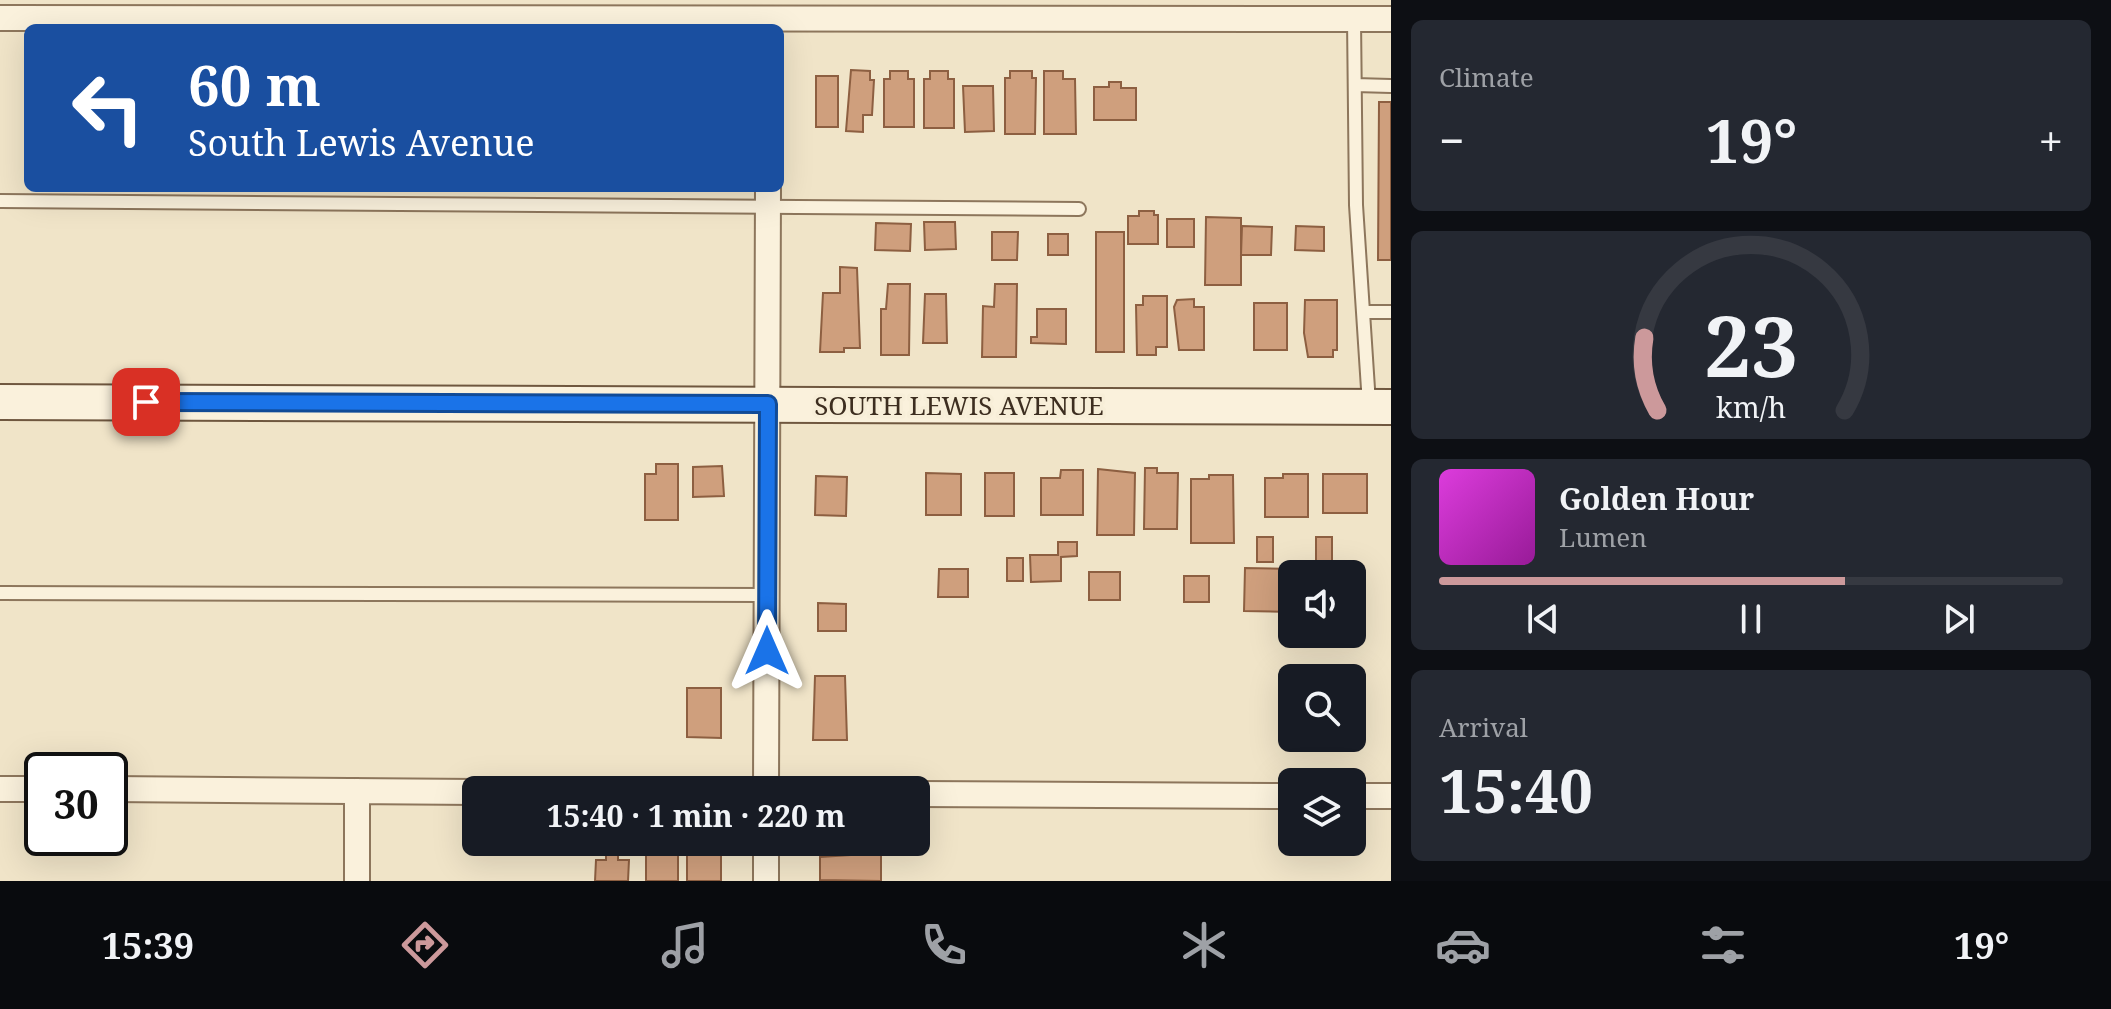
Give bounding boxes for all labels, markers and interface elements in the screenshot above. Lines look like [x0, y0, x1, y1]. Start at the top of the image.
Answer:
text: 60 m [188, 46, 321, 122]
icon: left [56, 56, 160, 160]
text: Climate [1439, 59, 1534, 95]
text: 19° [1706, 99, 1797, 181]
text: − [1439, 110, 1464, 170]
text: + [2038, 110, 2063, 170]
text: South Lewis Avenue [188, 118, 535, 167]
text: 23 [1704, 288, 1798, 401]
pin [112, 368, 180, 436]
icon: arrive [124, 380, 168, 424]
street label: SOUTH LEWIS AVENUE [814, 387, 1104, 423]
text: km/h [1716, 387, 1786, 426]
text: Golden Hour [1559, 478, 1754, 519]
text: Lumen [1559, 519, 1647, 555]
map controls [1278, 560, 1366, 856]
button: sound [1278, 560, 1366, 648]
icon: previous [1521, 597, 1565, 641]
icon: pause [1729, 597, 1773, 641]
icon: next [1937, 597, 1981, 641]
position arrow [725, 609, 809, 693]
button: search [1278, 664, 1366, 752]
text: Arrival [1439, 709, 1528, 745]
text: 15:40 [1439, 749, 1593, 831]
speed limit sign: 30 [24, 752, 128, 856]
button: layers [1278, 768, 1366, 856]
text: 15:40 · 1 min · 220 m [547, 795, 845, 836]
icon: directions [397, 917, 453, 973]
icon: music [657, 917, 713, 973]
icon: phone [916, 917, 972, 973]
icon: climate [1176, 917, 1232, 973]
icon: car [1435, 917, 1491, 973]
icon: filters [1695, 917, 1751, 973]
text: 15:39 [102, 921, 194, 970]
text: 19° [1954, 921, 2009, 970]

